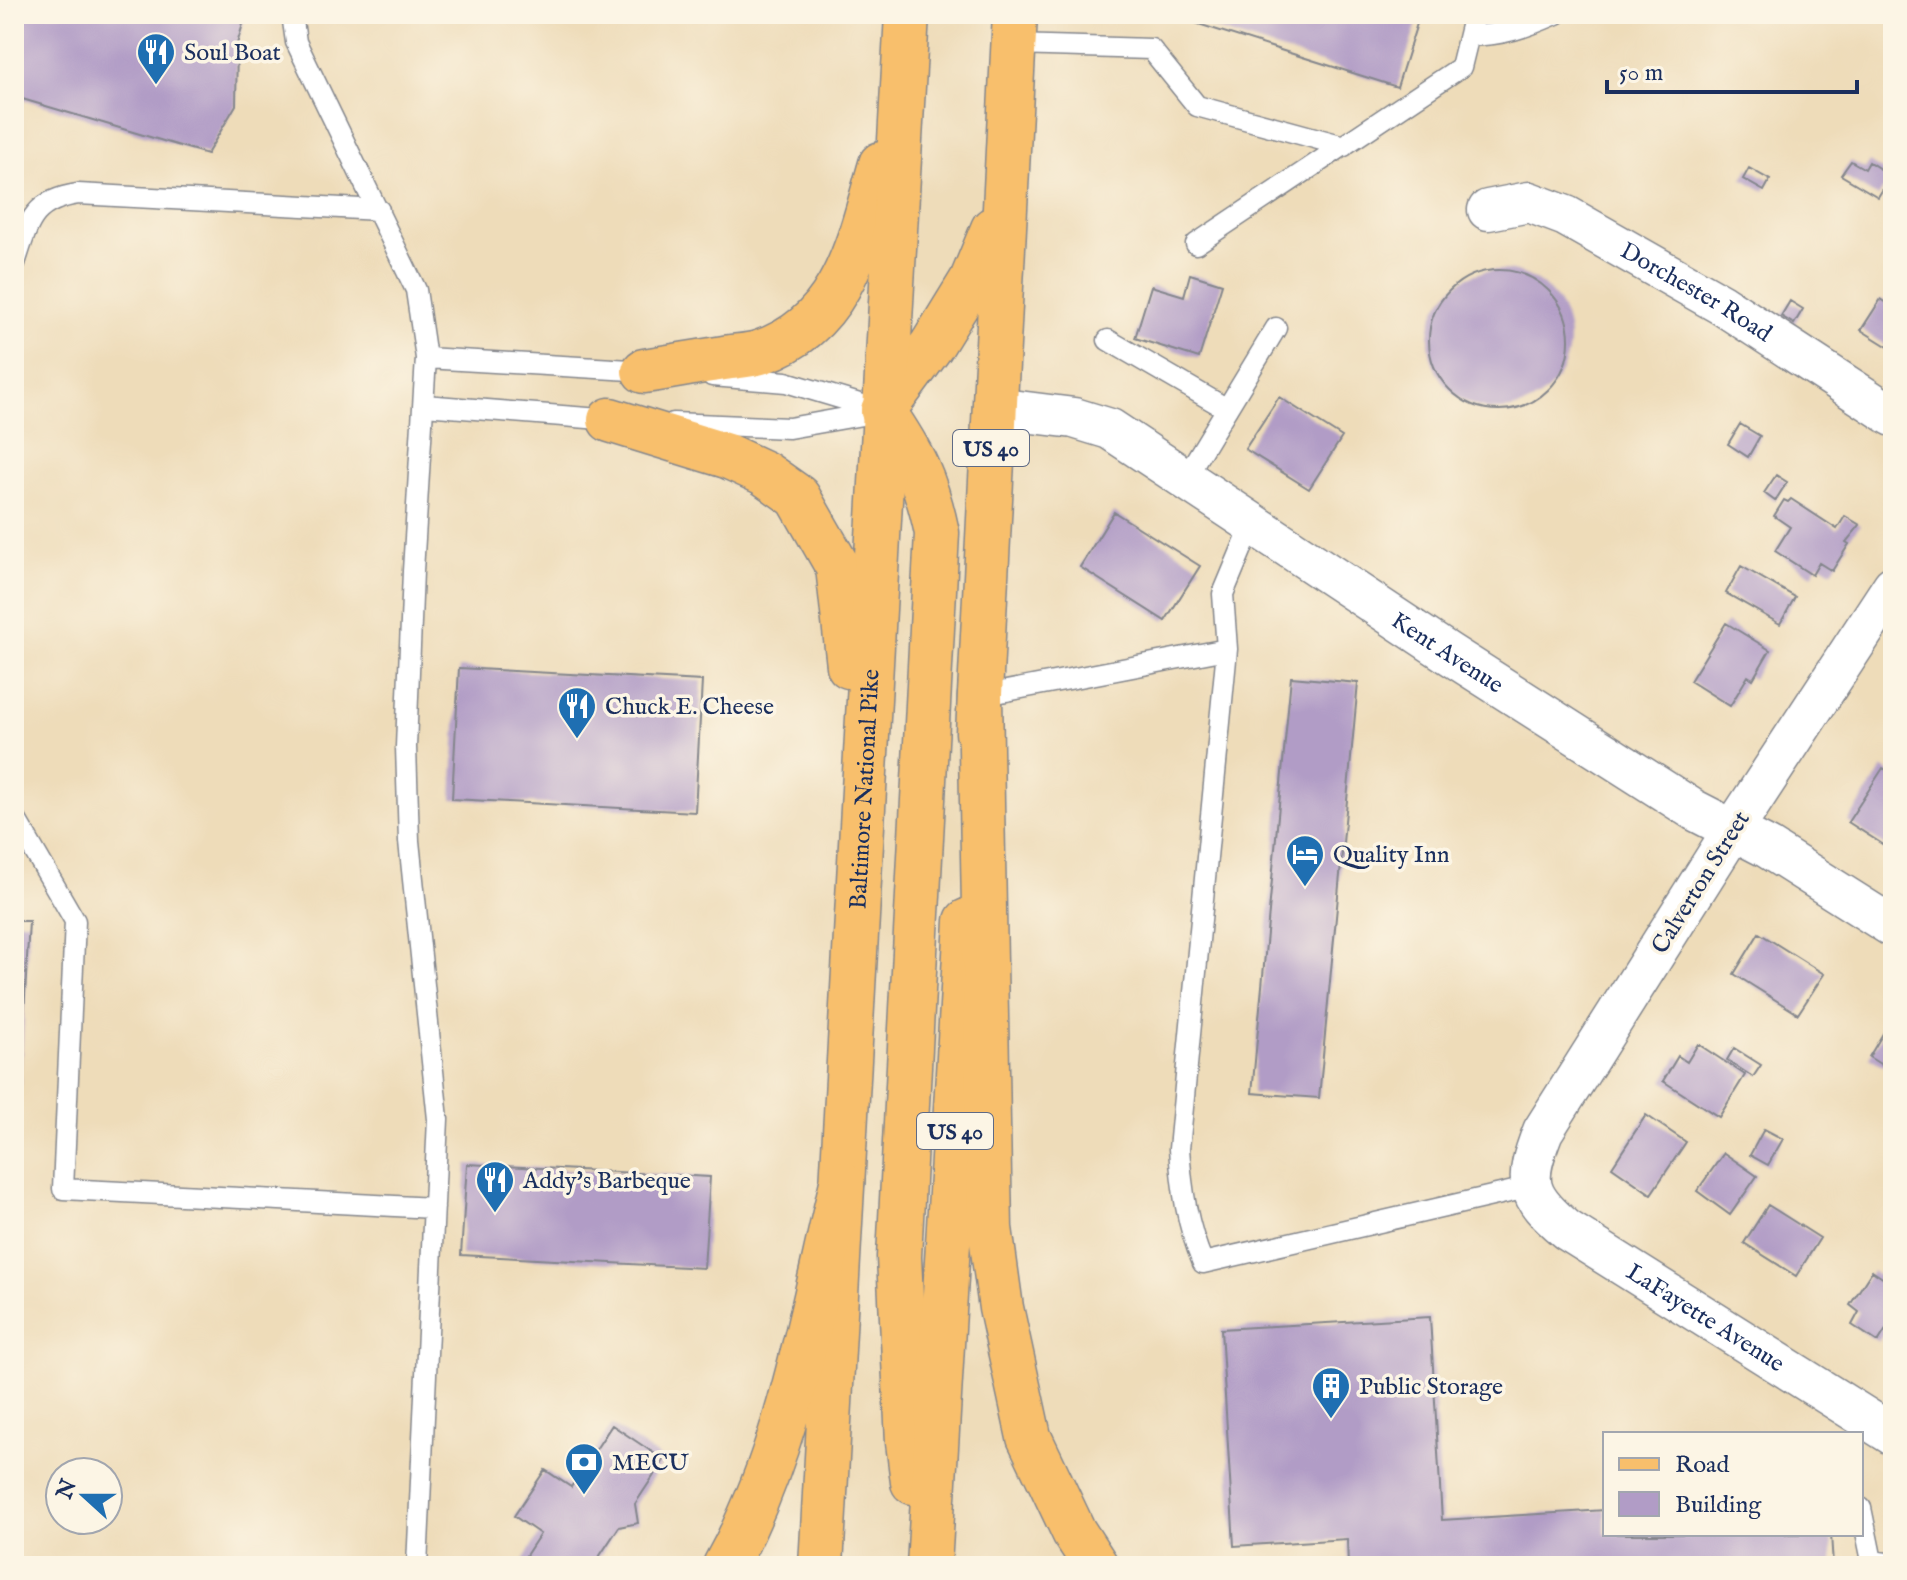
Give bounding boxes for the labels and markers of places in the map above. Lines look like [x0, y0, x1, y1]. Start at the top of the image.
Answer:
restaurant icon: Soul Boat [135, 31, 177, 86]
place label: Soul Boat [184, 38, 281, 69]
restaurant icon: Chuck E. Cheese [556, 685, 598, 740]
place label: Chuck E. Cheese [605, 692, 774, 723]
hotel icon: Quality Inn [1284, 833, 1326, 888]
place label: Quality Inn [1333, 840, 1450, 871]
restaurant icon: Addy's Barbeque [474, 1159, 516, 1214]
place label: Addy's Barbeque [522, 1166, 691, 1197]
building icon: Public Storage [1310, 1365, 1352, 1420]
place label: Public Storage [1359, 1372, 1503, 1403]
bank icon: MECU [563, 1441, 605, 1496]
place label: MECU [612, 1448, 689, 1479]

